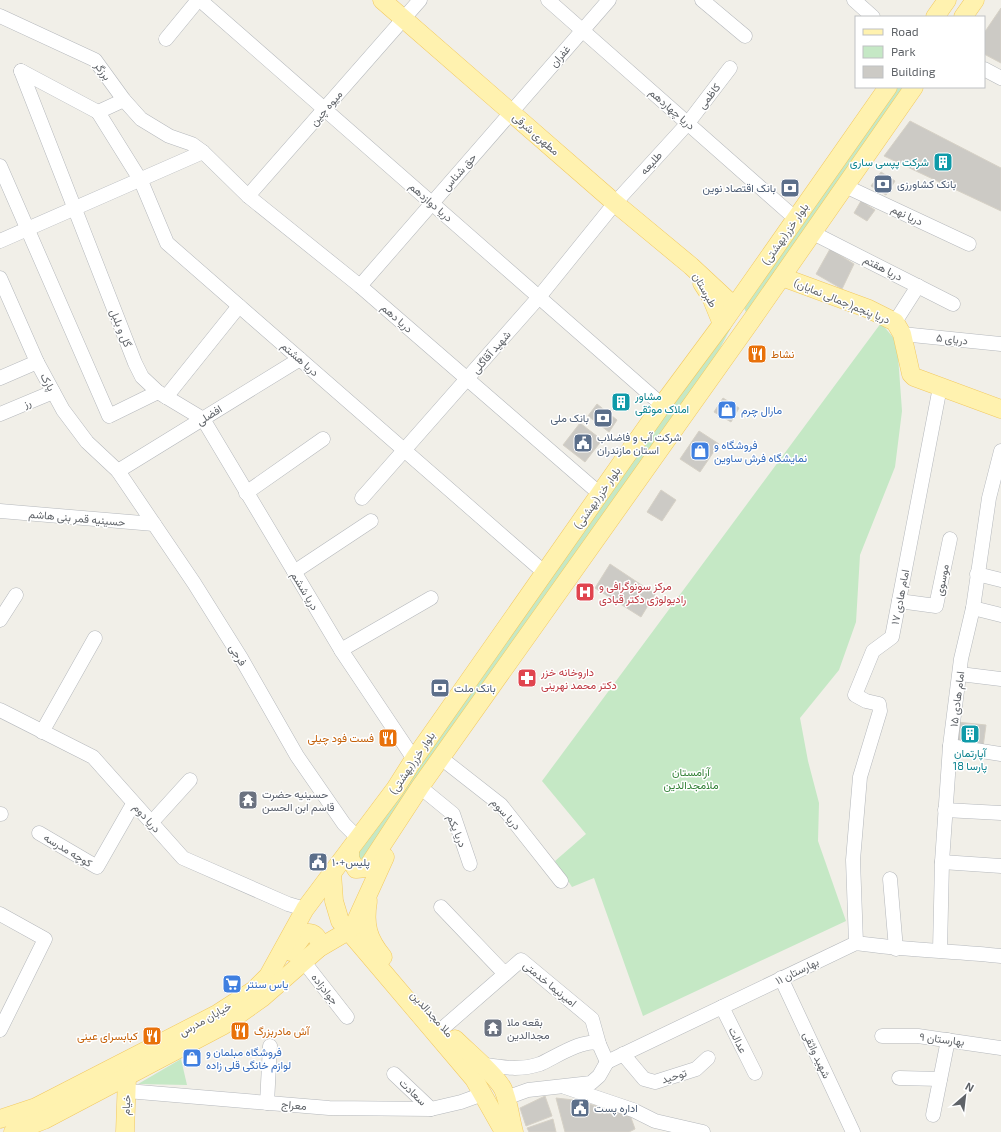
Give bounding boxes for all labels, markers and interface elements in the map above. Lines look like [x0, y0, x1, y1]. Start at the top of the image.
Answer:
legend [855, 16, 985, 88]
text: Road [891, 24, 919, 38]
street label: غفران [547, 42, 574, 70]
text: Park [891, 44, 916, 58]
street label: برزگر [91, 58, 114, 83]
text: Building [891, 64, 936, 78]
street label: کاظمی [695, 80, 723, 112]
street label: دریا چهاردهم [646, 85, 698, 134]
street label: میوه چین [307, 87, 346, 129]
street label: مطهری شرقی [510, 110, 562, 158]
street label: طلیعه [637, 148, 665, 178]
street label: حق شناس [439, 150, 479, 194]
building icon: شرکت پپسی ساری [932, 151, 954, 173]
place label: شرکت پپسی ساری [850, 155, 929, 170]
bank icon: بانک کشاورزی [872, 173, 894, 195]
bank icon: بانک اقتصاد نوین [779, 177, 801, 199]
place label: بانک کشاورزی [897, 177, 956, 191]
street label: دریا دوازدهم [406, 179, 456, 226]
place label: بانک اقتصاد نوین [703, 181, 776, 195]
street label: بلوار خزر(بهشتی) [758, 200, 812, 268]
street label: دریا نهم [888, 202, 925, 229]
street label: دریا هقتم [861, 252, 905, 285]
street label: طبرستان [690, 270, 720, 310]
street label: دریا پنجم(جمالی نمایان) [791, 275, 892, 328]
street label: دریا دهم [378, 300, 416, 336]
street label: گل و بلبل [107, 307, 135, 349]
street label: شهید آقاگلی [468, 327, 514, 377]
street label: دریای ۵ [935, 330, 969, 348]
street label: دریا هشتم [278, 339, 322, 380]
restaurant icon: نشاط [746, 343, 768, 365]
place label: نشاط [771, 347, 794, 360]
street label: پارک [37, 370, 59, 394]
place label: مشاور املاک موثقی [634, 389, 689, 416]
building icon: مشاور املاک موثقی [610, 391, 632, 413]
street label: رز [20, 395, 33, 411]
shop icon: مارال چرم [716, 399, 738, 421]
street label: افضلی [194, 402, 224, 428]
place label: مارال چرم [741, 403, 782, 418]
bank icon: بانک ملی [592, 407, 614, 429]
place label: بانک ملی [550, 411, 589, 425]
place label: شرکت آب و فاضلاب استان مازندران [597, 430, 682, 457]
public building icon: شرکت آب و فاضلاب استان مازندران [572, 432, 594, 454]
place label: فروشگاه و نمایشگاه فرش ساوین [714, 438, 807, 465]
shop icon: فروشگاه و نمایشگاه فرش ساوین [689, 440, 711, 462]
street label: بلوار خزر(بهشتی) [570, 464, 624, 532]
street label: حسینیه قمر بنی هاشم [28, 507, 126, 530]
street label: موسوی [932, 563, 952, 597]
street label: امام هادی ۱۷ [888, 568, 913, 626]
street label: دریا ششم [287, 569, 322, 613]
place label: مركز سونوگرافی و راديولوژی دكتر قبادی [599, 579, 686, 606]
hospital icon: مركز سونوگرافی و راديولوژی دكتر قبادی [574, 581, 596, 603]
street label: فرجی [226, 642, 250, 668]
place label: داروخانه خزر دکتر محمد نهرینی [540, 665, 617, 692]
pharmacy icon: داروخانه خزر دکتر محمد نهرینی [516, 667, 538, 689]
street label: امام هادی ۱۵ [947, 670, 968, 728]
bank icon: بانک ملت [429, 677, 451, 699]
place label: بانک ملت [454, 681, 496, 695]
building icon: آپارتمان پارسا 18 [959, 723, 981, 745]
restaurant icon: فست فود چیلی [377, 727, 399, 749]
street label: بلوار خزر(بهشتی) [386, 729, 438, 797]
place label: فست فود چیلی [307, 731, 374, 746]
place label: آپارتمان پارسا 18 [953, 746, 987, 774]
park label: آرامستان ملامجدالدین [663, 765, 719, 792]
place label: حسینیه حضرت قاسم ابن الحسن [262, 787, 335, 815]
temple icon: حسینیه حضرت قاسم ابن الحسن [237, 789, 259, 811]
street label: دریا سوم [487, 795, 524, 833]
street label: دریا دوم [130, 801, 164, 836]
street label: دریا یکم [443, 813, 470, 850]
street label: کوچه مدرسه [41, 830, 95, 871]
public building icon: پلیس+١٠ [307, 851, 329, 873]
place label: پلیس+١٠ [332, 855, 370, 870]
street label: بهارستان ۱۱ [773, 955, 821, 987]
street label: امیرنیما خدمتی [520, 958, 580, 1010]
street label: جوادزاده [308, 970, 342, 1008]
supermarket icon: یاس سنتر [221, 973, 243, 995]
place label: یاس سنتر [245, 977, 288, 991]
street label: ملا مجدالدین [408, 988, 457, 1040]
street label: خیابان مدرس [176, 999, 234, 1039]
place label: بقعه ملا مجدالدين [507, 1015, 550, 1042]
temple icon: بقعه ملا مجدالدين [482, 1017, 504, 1039]
restaurant icon: آش مادربزرگ [229, 1020, 251, 1042]
place label: آش مادربزرگ [254, 1024, 311, 1038]
restaurant icon: کبابسرای عینی [141, 1025, 163, 1047]
street label: عدالت [727, 1025, 750, 1055]
place label: کبابسرای عینی [77, 1029, 138, 1043]
street label: شهید واثقی [800, 1029, 834, 1081]
street label: بهارستان ٩ [919, 1029, 965, 1049]
place label: فروشگاه مبلمان و لوازم خانگی قلی زاده [206, 1045, 291, 1073]
shop icon: فروشگاه مبلمان و لوازم خانگی قلی زاده [181, 1047, 203, 1069]
street label: توحید [660, 1065, 689, 1086]
street label: سعادت [397, 1076, 430, 1108]
north arrow [945, 1076, 985, 1116]
text: N [963, 1079, 977, 1094]
street label: خیام [118, 1094, 135, 1116]
street label: معراج [281, 1097, 307, 1114]
public building icon: اداره پست [569, 1097, 591, 1119]
place label: اداره پست [594, 1101, 638, 1116]

